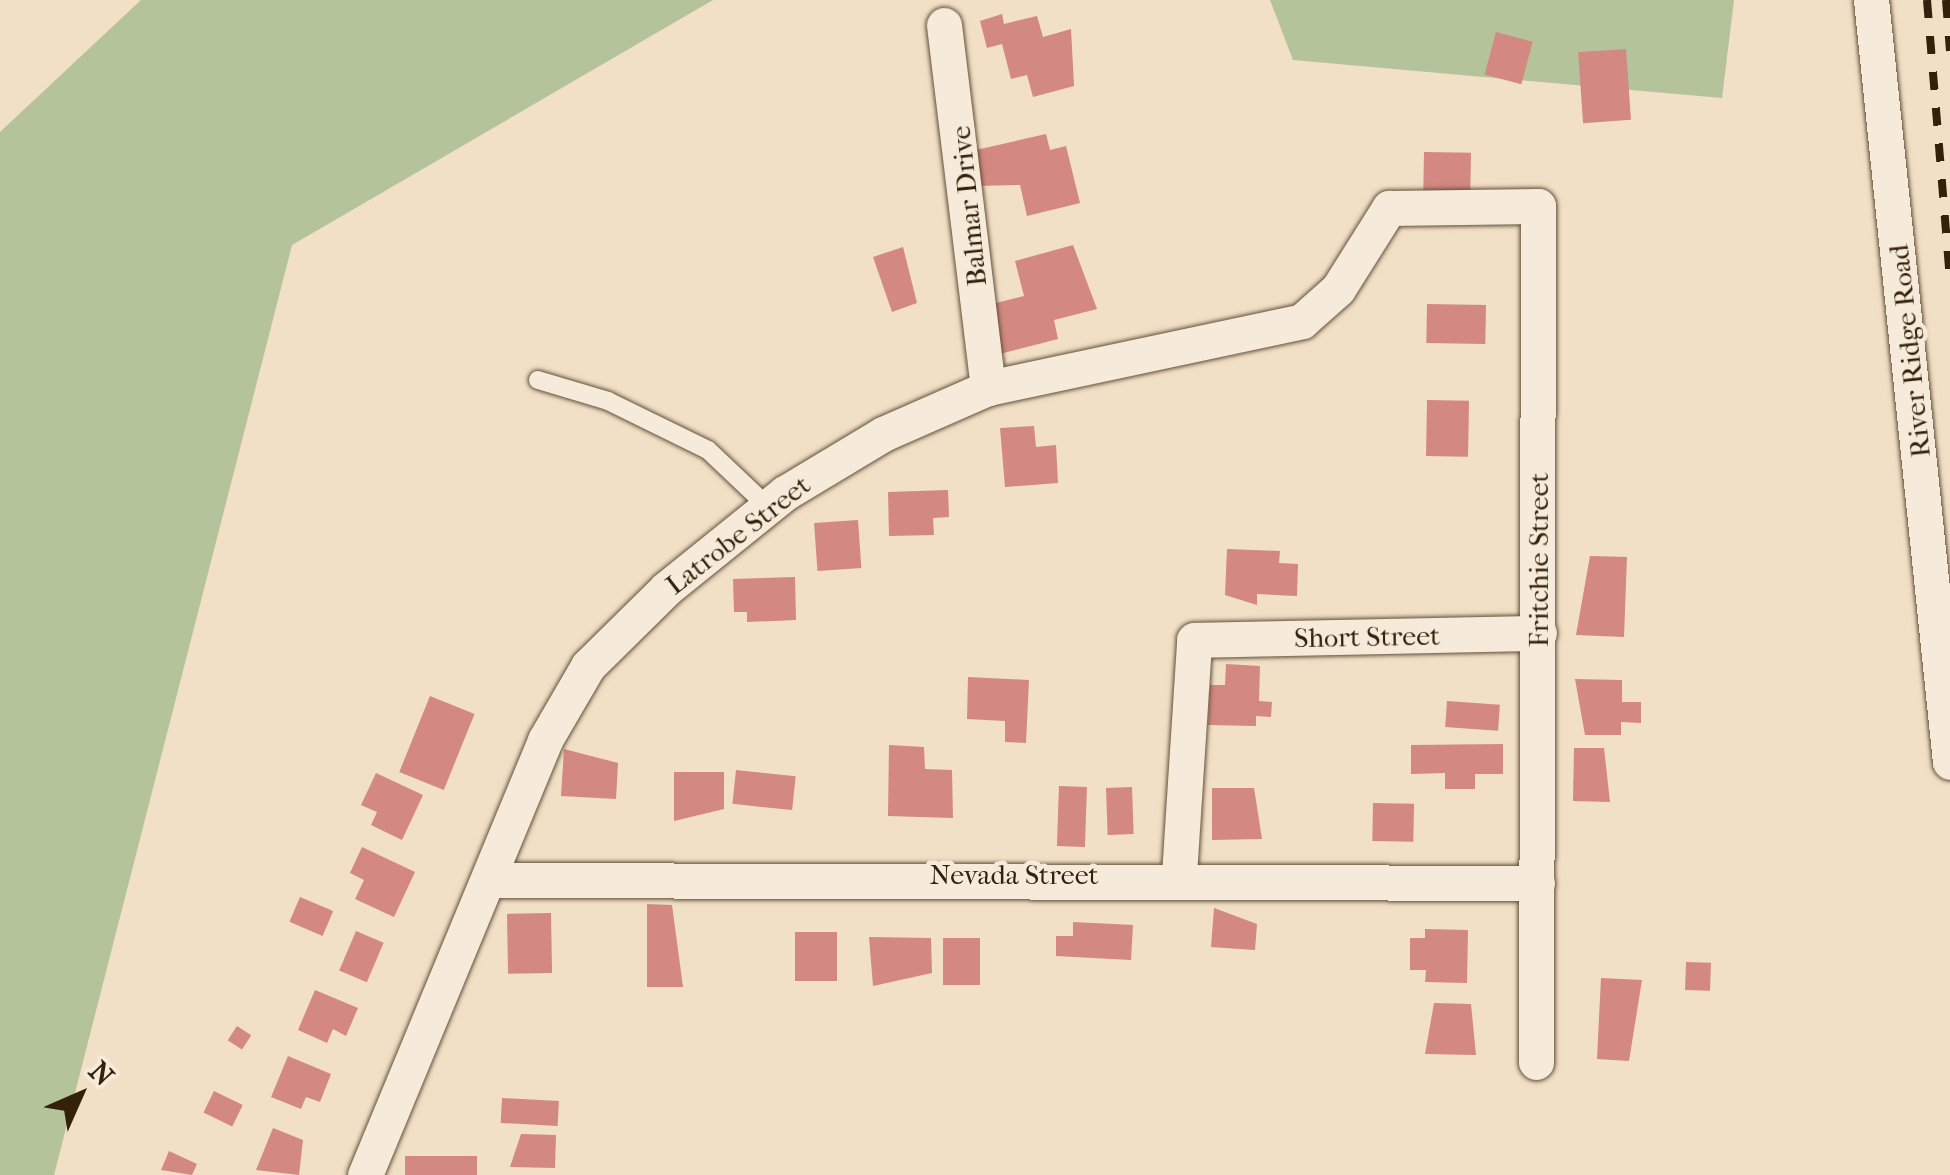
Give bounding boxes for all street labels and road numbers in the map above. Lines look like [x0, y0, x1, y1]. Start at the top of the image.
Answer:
street label: Balmar Drive [944, 124, 994, 288]
street label: River Ridge Road [1882, 243, 1938, 459]
street label: Latrobe Street [659, 468, 817, 602]
street label: Fritchie Street [1522, 473, 1556, 647]
street label: Short Street [1294, 619, 1440, 655]
street label: Nevada Street [929, 858, 1099, 892]

